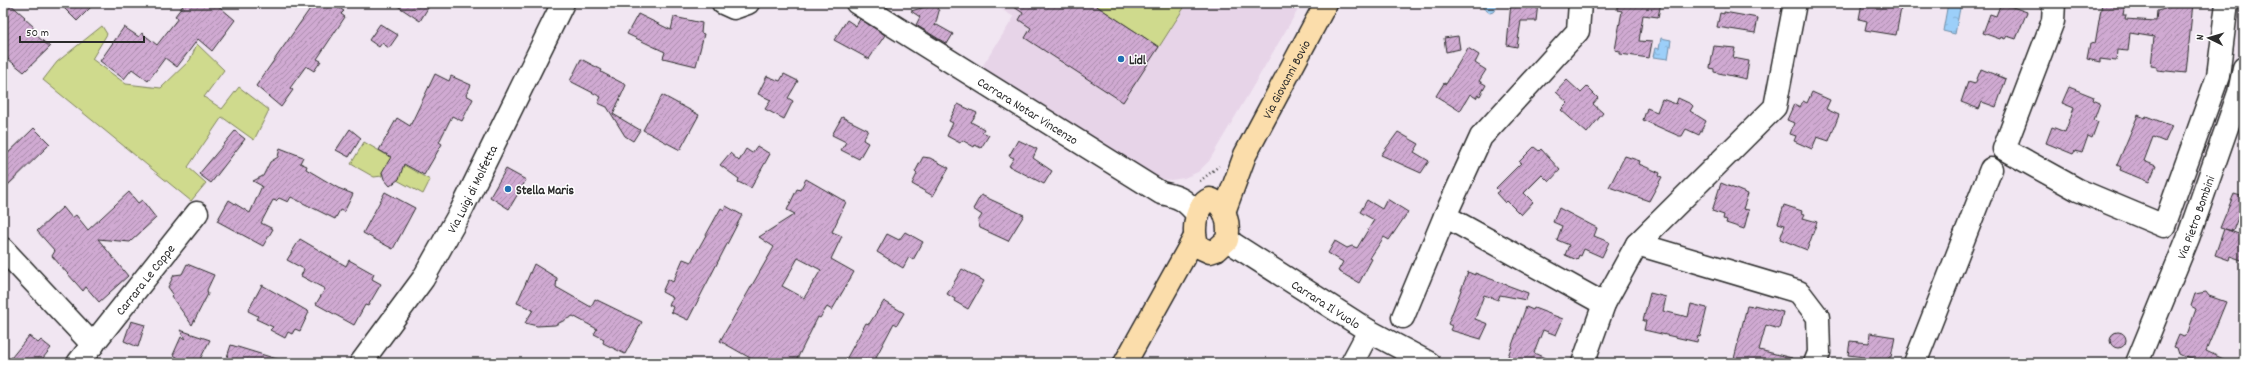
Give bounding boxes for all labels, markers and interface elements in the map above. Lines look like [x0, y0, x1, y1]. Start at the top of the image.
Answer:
scale bar [20, 18, 144, 44]
north arrow [2189, 18, 2229, 58]
text: 50 m [26, 25, 49, 42]
text: N [2193, 33, 2209, 41]
street label: Via Giovanni Bovio [1259, 37, 1317, 123]
place label: Lidl [1129, 52, 1147, 71]
marker: Lidl [1116, 54, 1126, 64]
street label: Carrara Notar Vincenzo [973, 73, 1081, 151]
street label: Via Luigi di Molfetta [444, 142, 504, 237]
street label: Via Pietro Bombini [2173, 173, 2221, 263]
place label: Stella Maris [516, 182, 574, 201]
marker: Stella Maris [503, 184, 513, 194]
street label: Carrara Le Coppe [112, 241, 181, 320]
street label: Carrara Il Vuolo [1287, 276, 1364, 335]

